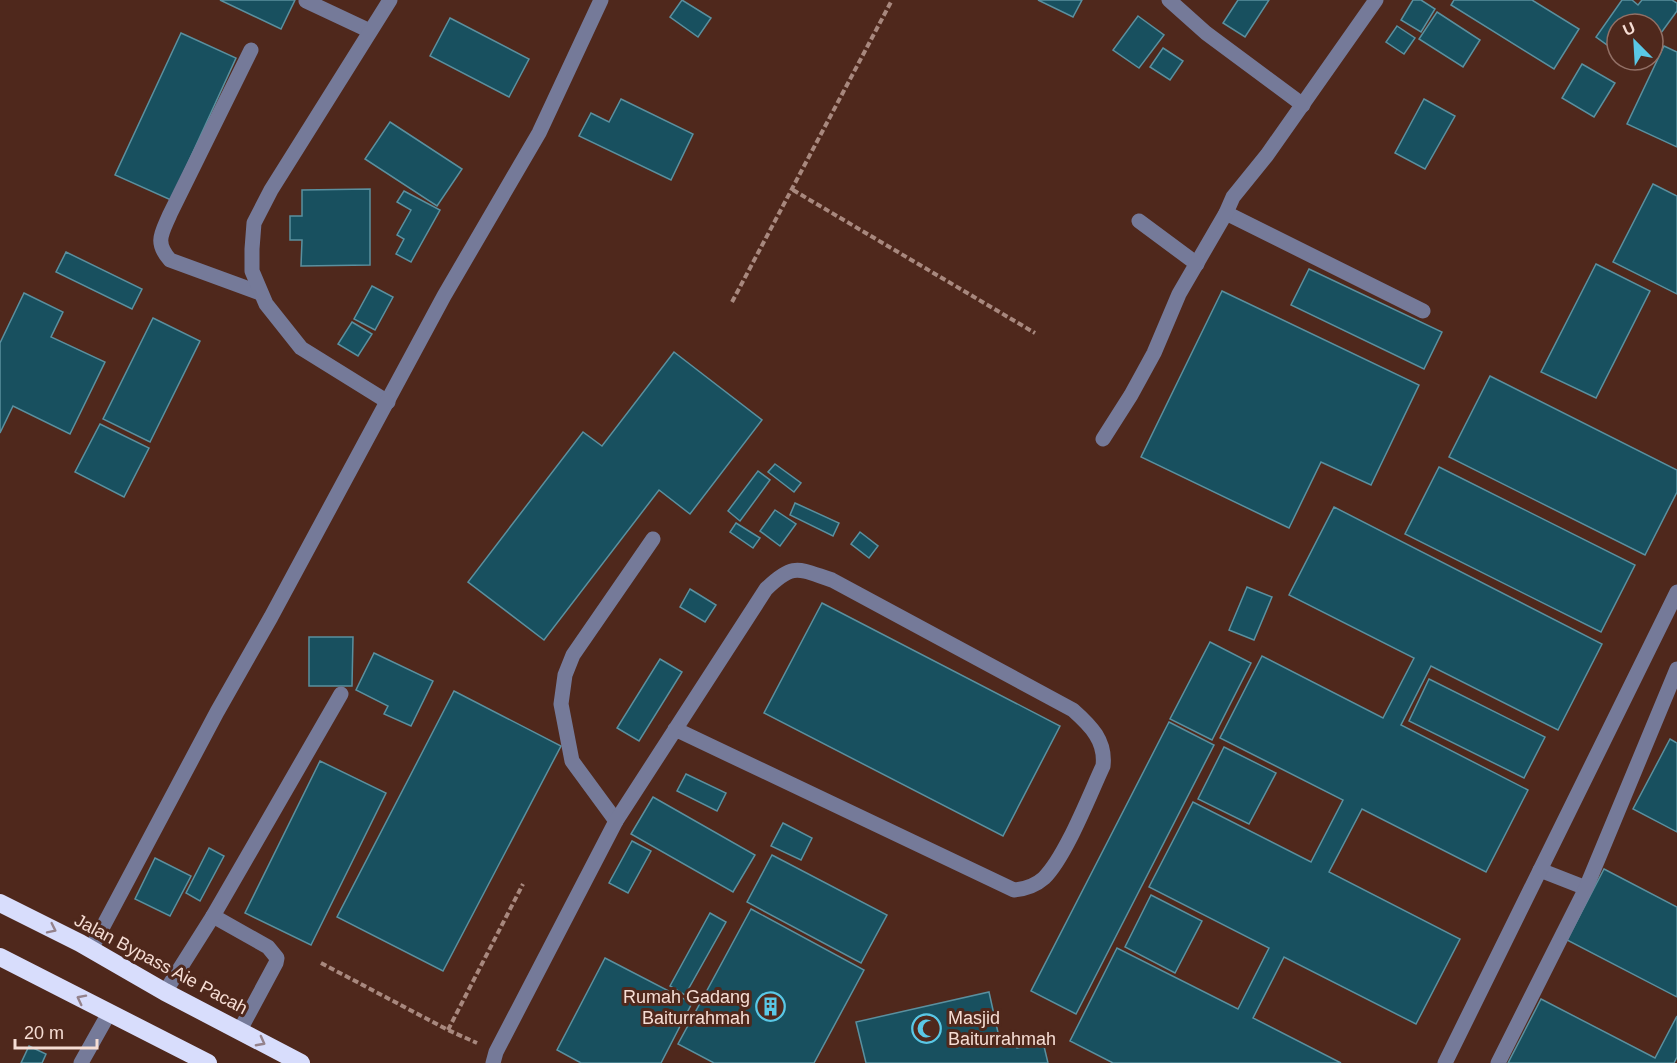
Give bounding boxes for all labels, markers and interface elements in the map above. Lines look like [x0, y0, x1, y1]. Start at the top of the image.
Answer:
north arrow [1605, 12, 1665, 72]
text: U [1620, 19, 1638, 39]
street label: Jalan Bypass Aie Pacah [71, 910, 251, 1018]
one-way arrow [46, 922, 57, 933]
place label: Rumah Gadang Baiturrahmah [623, 987, 750, 1028]
building icon: Rumah Gadang Baiturrahmah [755, 991, 787, 1023]
one-way arrow [76, 995, 87, 1006]
place label: Masjid Baiturrahmah [948, 1008, 1056, 1049]
scale bar [15, 1012, 98, 1050]
mosque icon: Masjid Baiturrahmah [911, 1012, 943, 1044]
text: 20 m [24, 1023, 64, 1043]
one-way arrow [255, 1035, 265, 1046]

